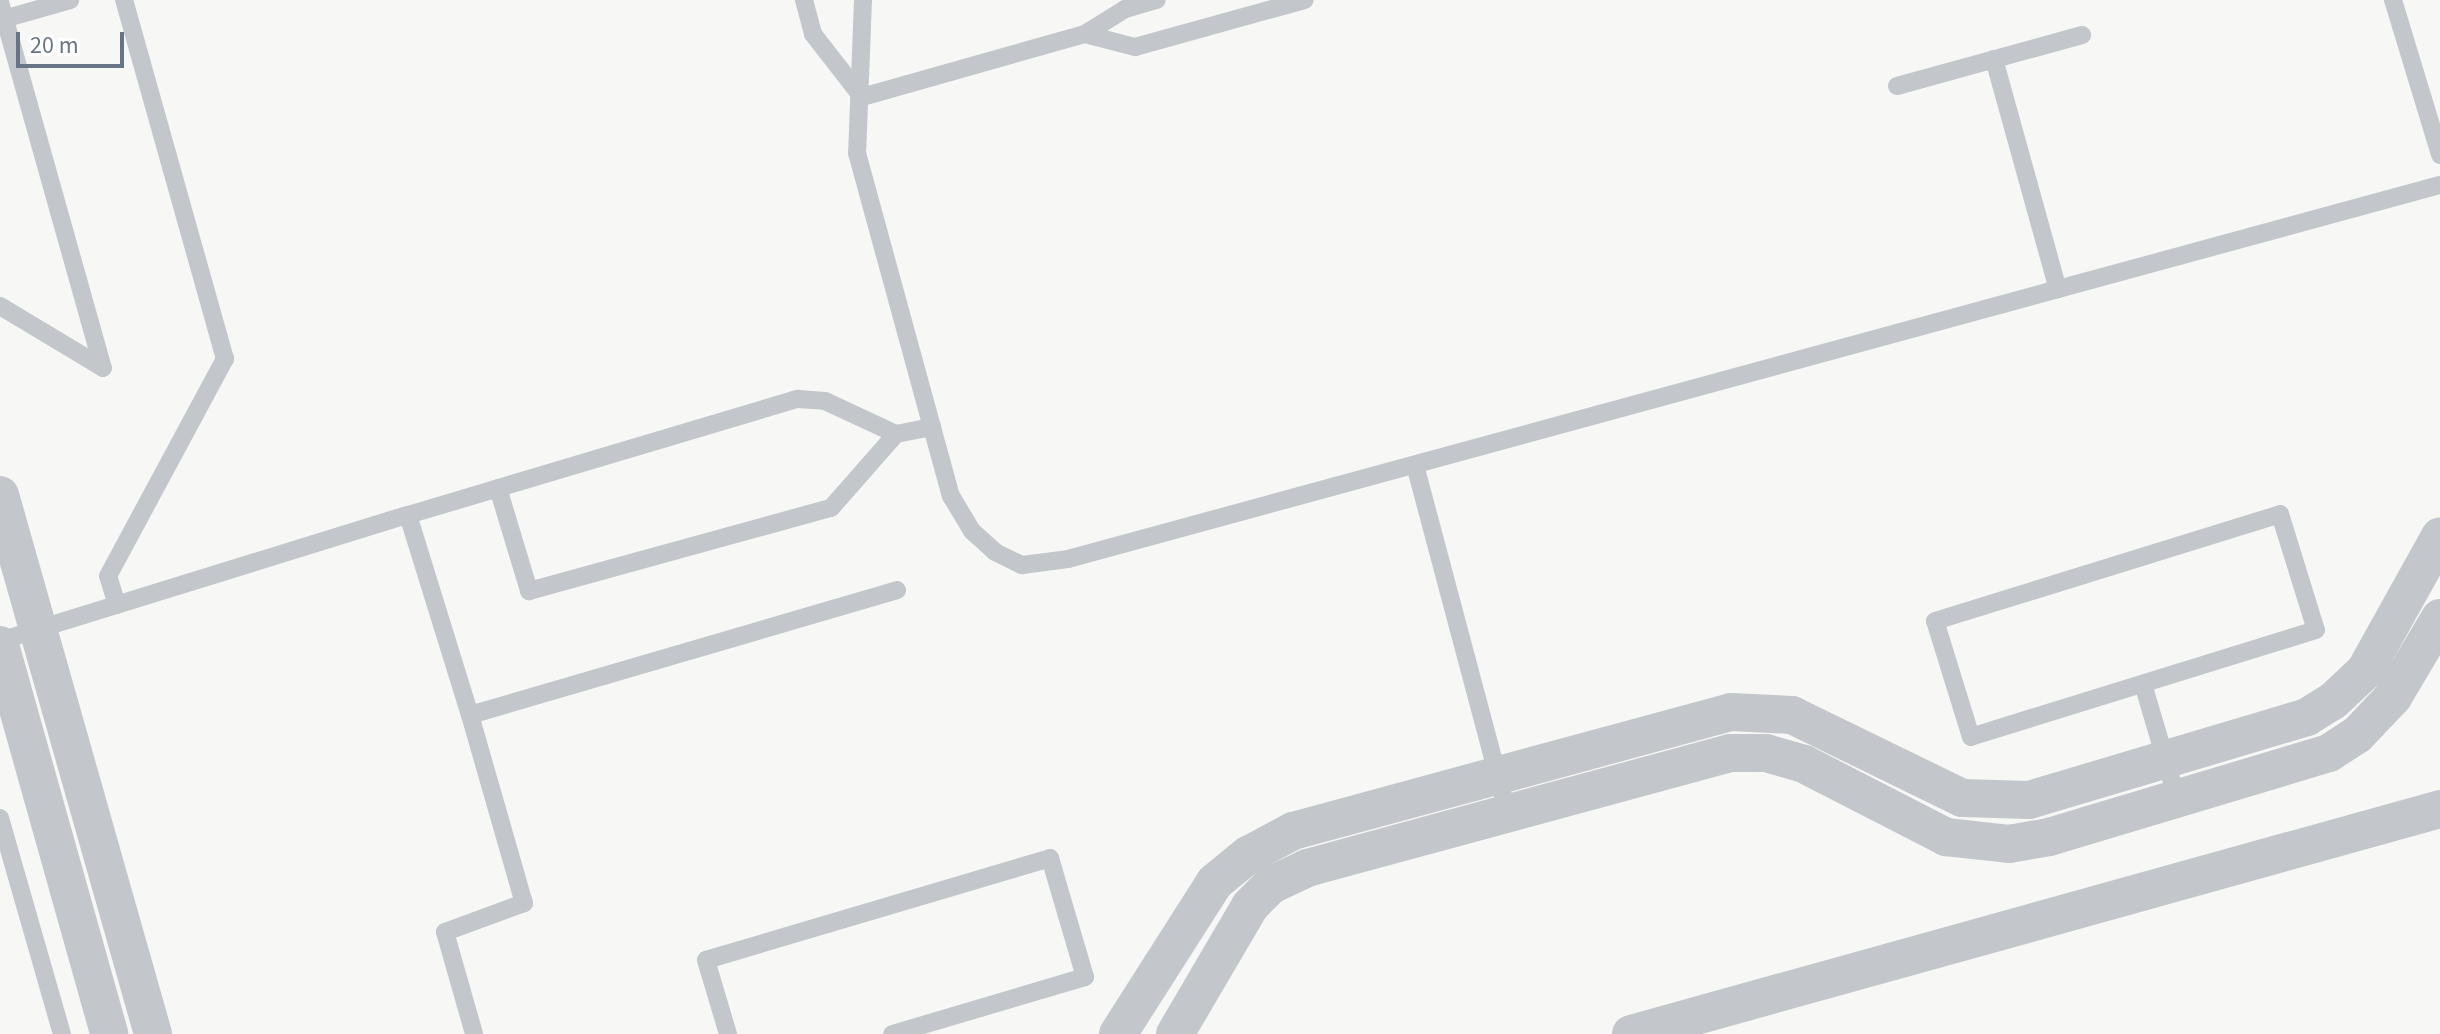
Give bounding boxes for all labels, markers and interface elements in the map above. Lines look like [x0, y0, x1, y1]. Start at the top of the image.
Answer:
scale bar [20, 16, 128, 66]
text: 20 m [30, 28, 79, 63]

